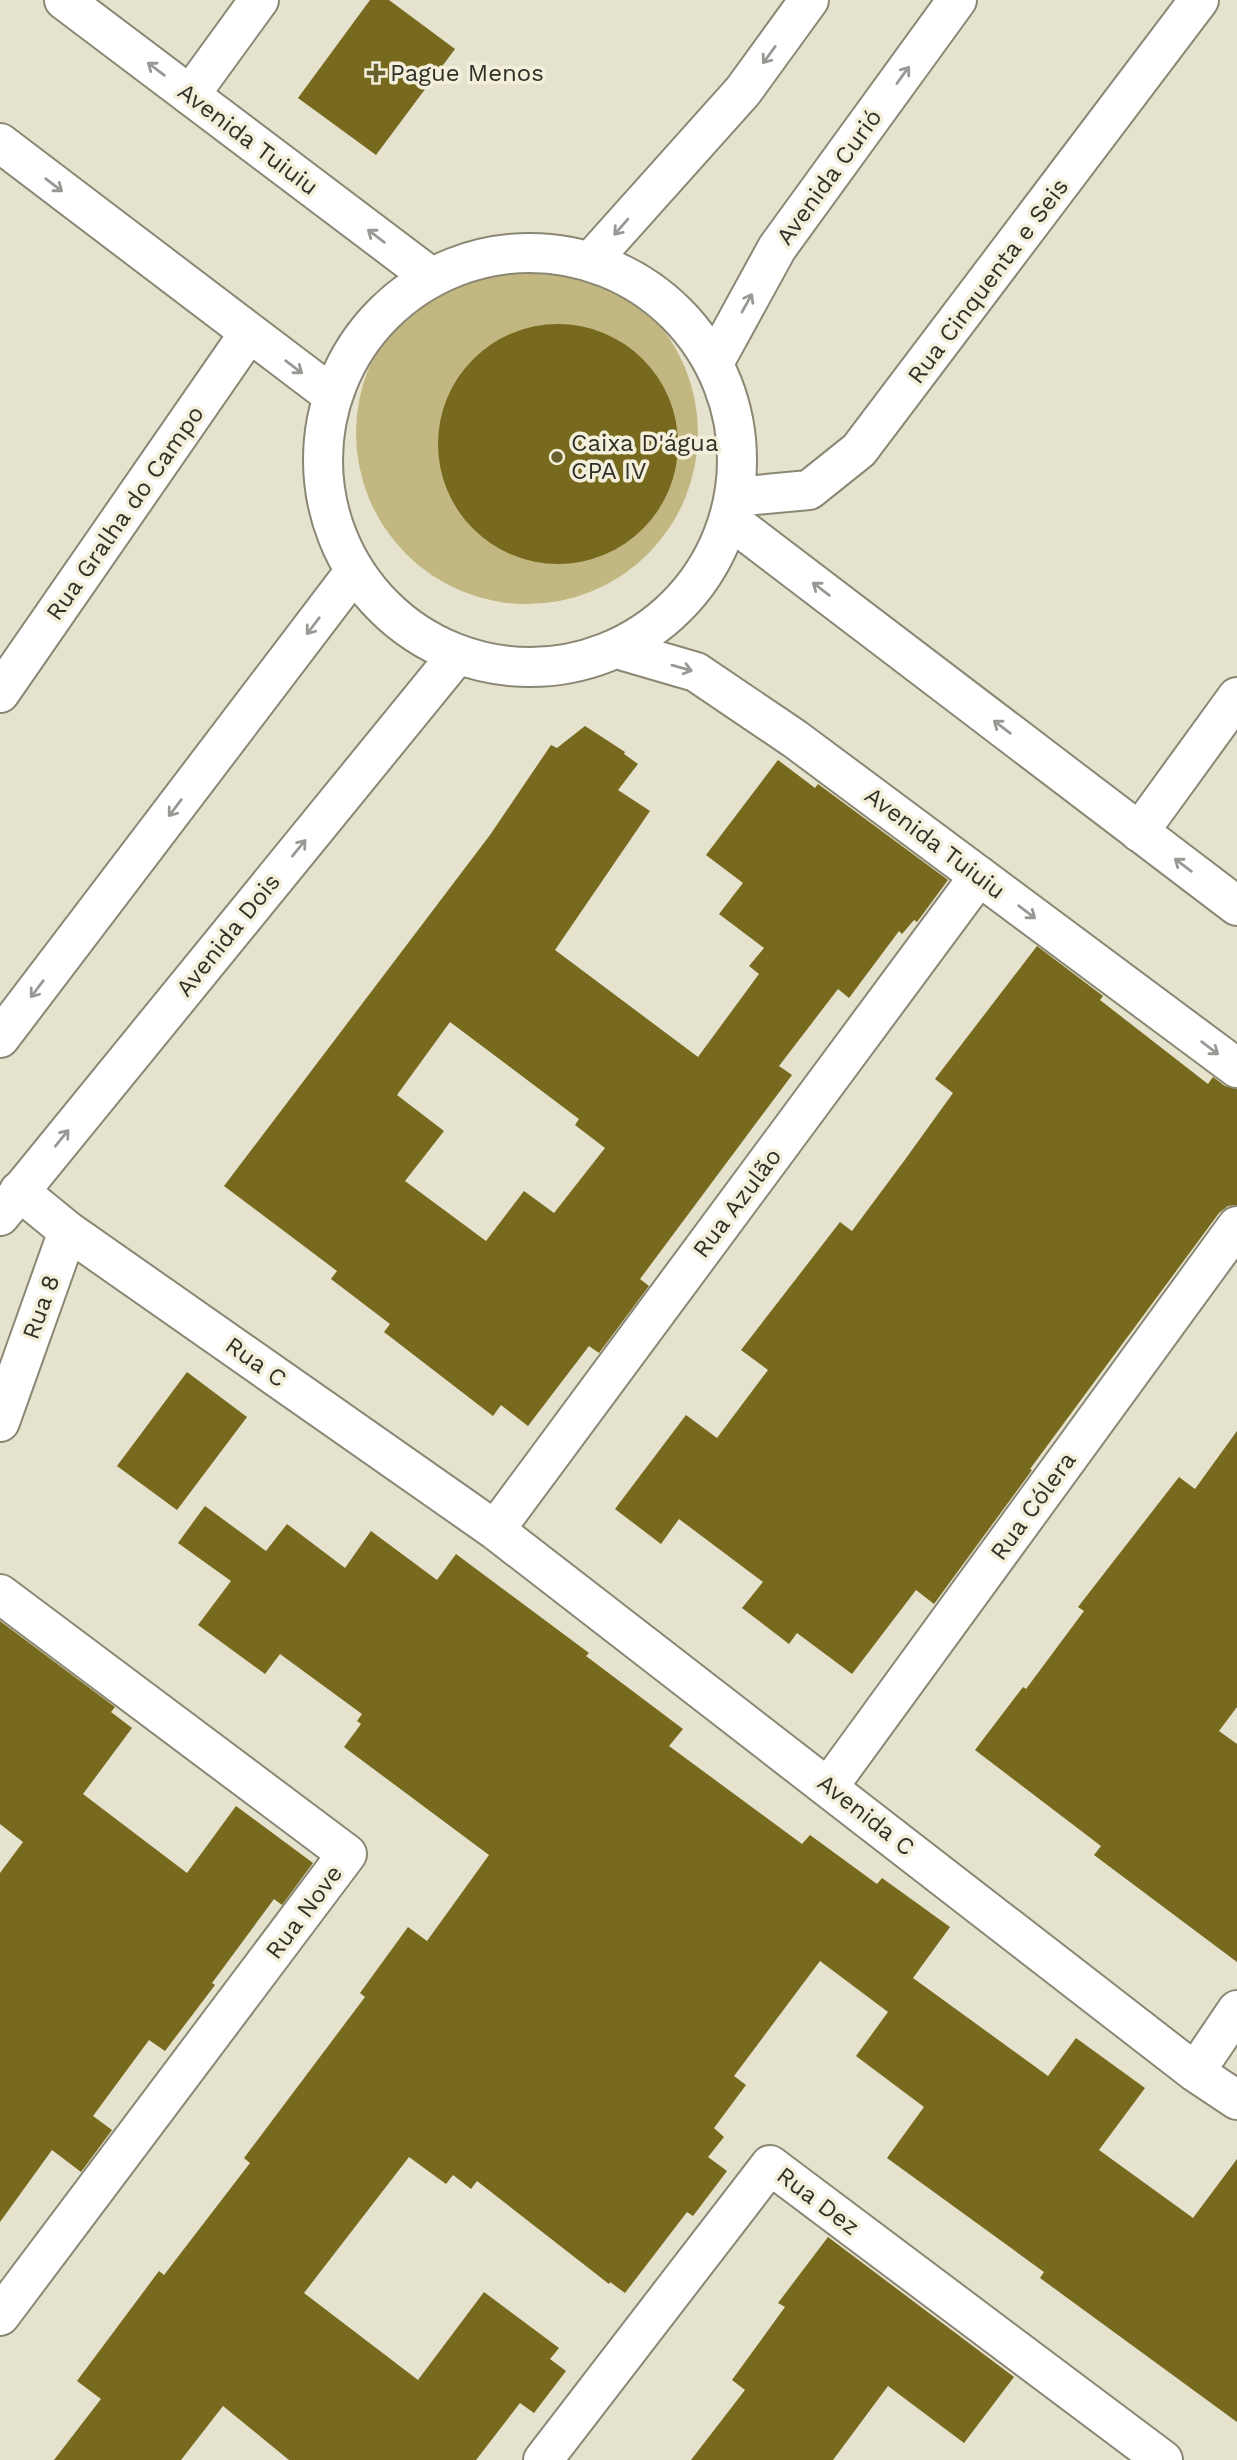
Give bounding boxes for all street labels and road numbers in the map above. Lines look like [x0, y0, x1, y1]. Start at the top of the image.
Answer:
street label: Avenida Tuiuiu [172, 77, 324, 201]
street label: Avenida Curió [770, 104, 888, 250]
street label: Rua Cinquenta e Seis [902, 173, 1074, 389]
street label: Rua Gralha do Campo [40, 400, 210, 626]
street label: Avenida Tuiuiu [859, 781, 1011, 905]
street label: Avenida Dois [170, 868, 286, 1002]
street label: Rua Azulão [687, 1143, 787, 1263]
street label: Rua 8 [16, 1271, 66, 1343]
street label: Rua C [220, 1331, 292, 1393]
street label: Rua Cólera [984, 1446, 1082, 1566]
street label: Avenida C [812, 1768, 920, 1862]
street label: Rua Nove [260, 1860, 348, 1964]
street label: Rua Dez [771, 2161, 865, 2241]

